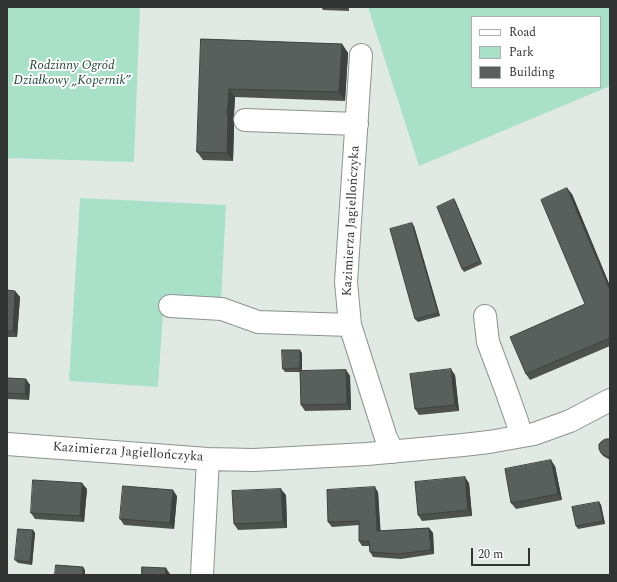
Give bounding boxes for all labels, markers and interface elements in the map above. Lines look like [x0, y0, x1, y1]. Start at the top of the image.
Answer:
legend [471, 16, 601, 88]
text: Road [509, 23, 536, 42]
text: Park [509, 43, 534, 62]
park label: Rodzinny Ogród Działkowy „Kopernik” [14, 58, 130, 89]
text: Building [509, 63, 555, 82]
street label: Kazimierza Jagiellończyka [340, 145, 364, 297]
street label: Kazimierza Jagiellończyka [52, 440, 204, 466]
scale bar [473, 540, 532, 566]
text: 20 m [478, 545, 503, 564]

